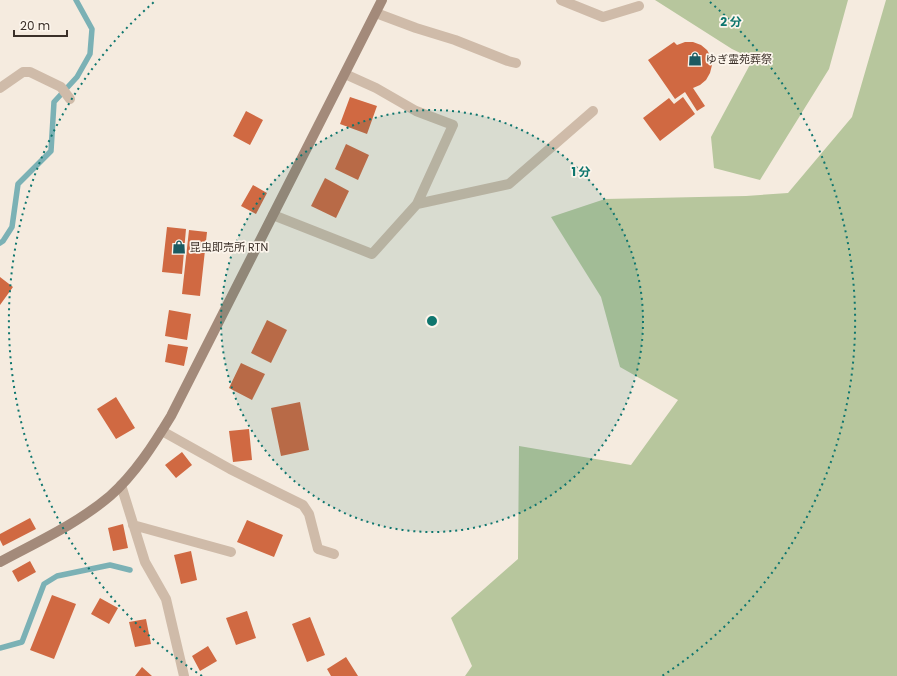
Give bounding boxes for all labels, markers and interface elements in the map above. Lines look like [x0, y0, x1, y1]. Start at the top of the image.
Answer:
scale bar [14, 12, 67, 38]
text: 2 分 [720, 13, 742, 30]
text: 20 m [20, 17, 50, 34]
shop icon: ゆぎ霊苑葬祭 [687, 51, 703, 67]
place label: ゆぎ霊苑葬祭 [706, 51, 772, 67]
text: 1 分 [571, 163, 591, 180]
shop icon: 昆虫即売所 RTN [171, 239, 187, 255]
place label: 昆虫即売所 RTN [190, 239, 268, 255]
centre of rings [425, 314, 439, 328]

